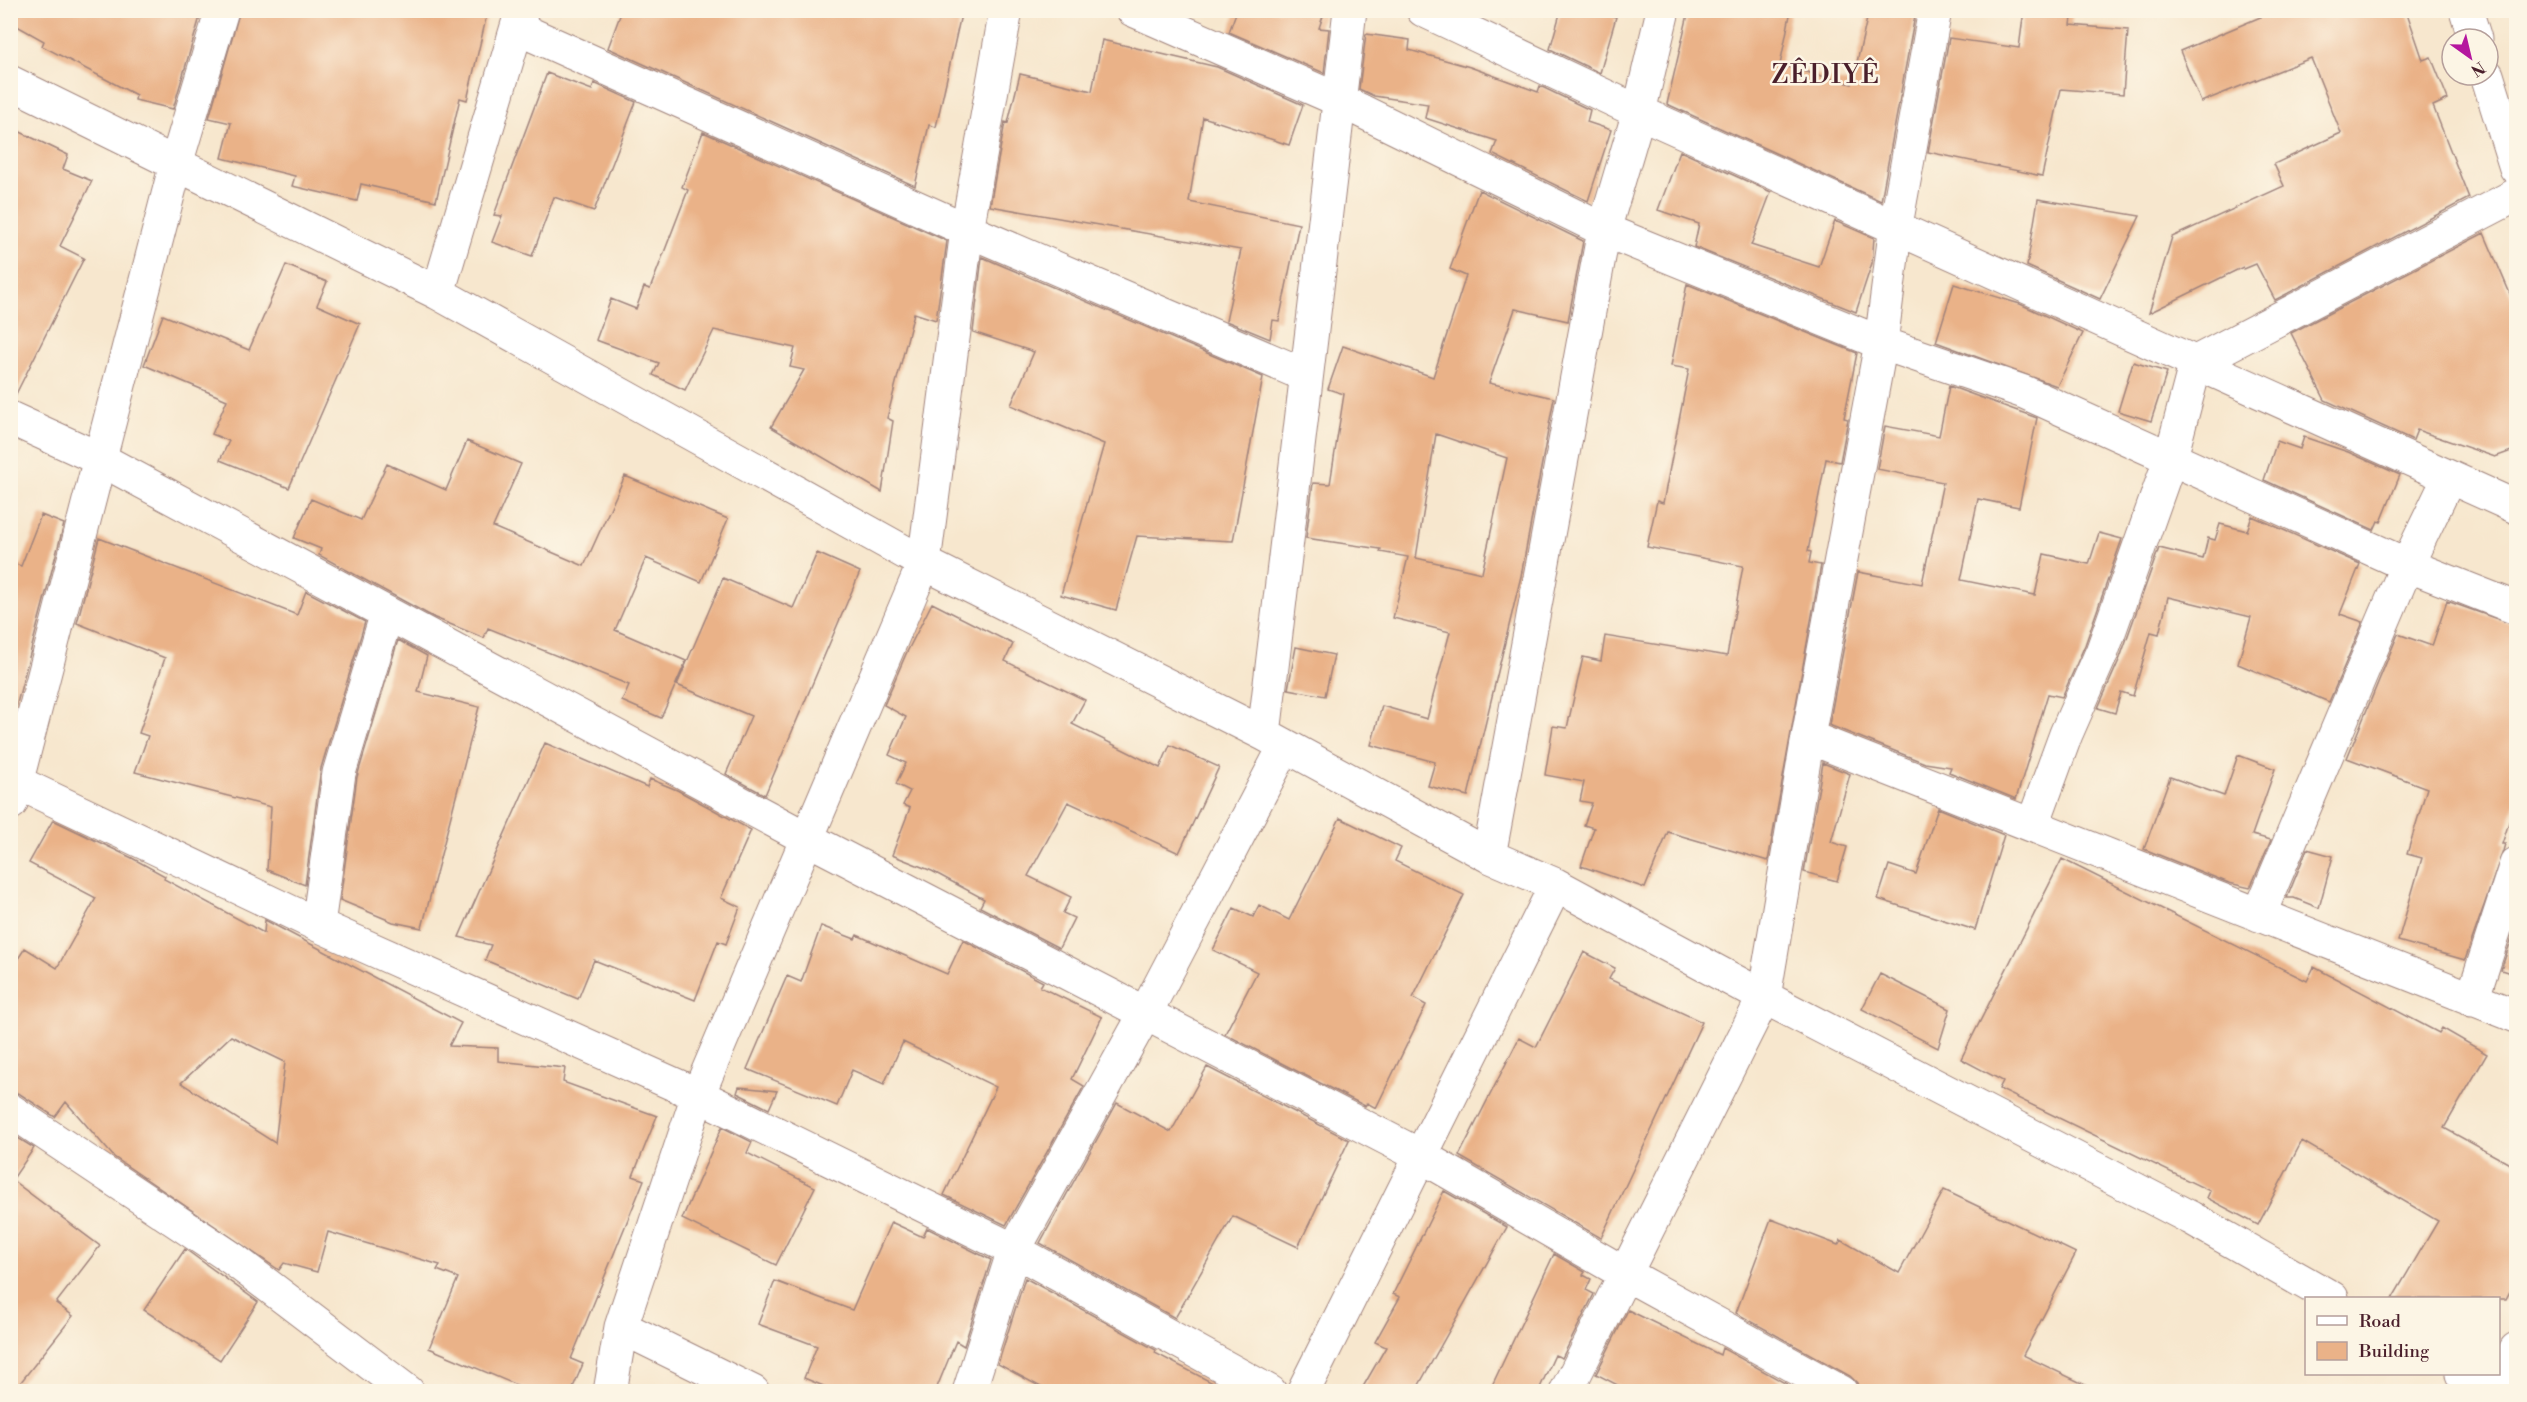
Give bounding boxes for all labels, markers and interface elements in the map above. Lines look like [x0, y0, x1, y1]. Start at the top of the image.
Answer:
north arrow [2440, 27, 2500, 87]
district label: ZÊDIYÊ [1772, 57, 1881, 91]
text: N [2467, 57, 2489, 81]
legend [2305, 1297, 2500, 1375]
text: Road [2359, 1310, 2402, 1333]
text: Building [2358, 1340, 2430, 1363]

